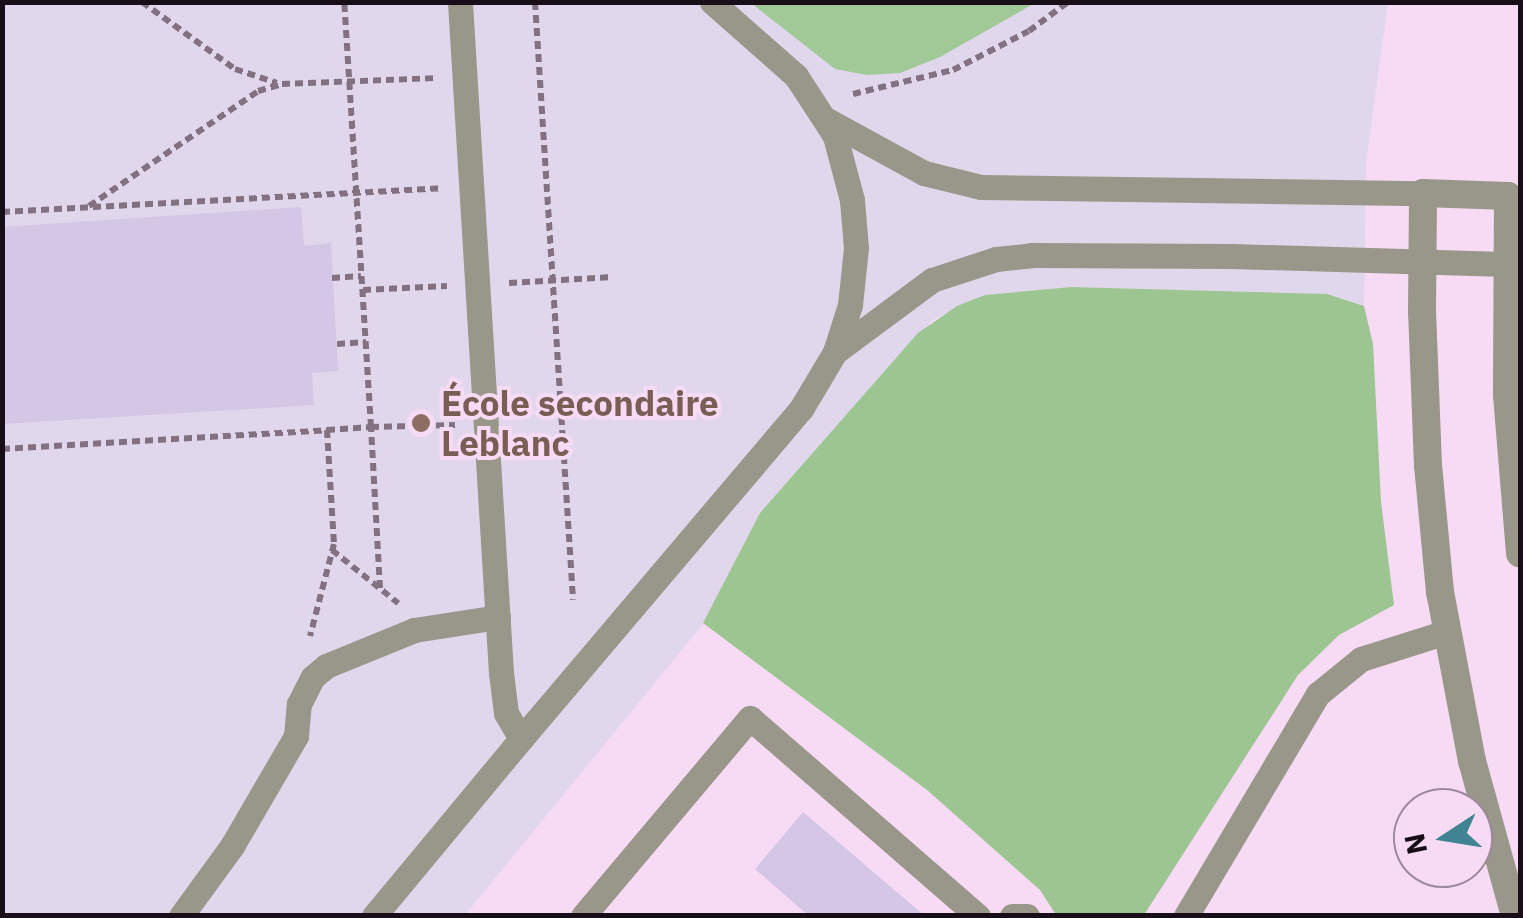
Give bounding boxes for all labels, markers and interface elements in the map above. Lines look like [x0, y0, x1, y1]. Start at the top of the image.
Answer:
place label: École secondaire Leblanc [441, 382, 719, 464]
marker: École secondaire Leblanc [410, 412, 432, 434]
north arrow [1393, 788, 1493, 888]
text: N [1395, 830, 1435, 858]

